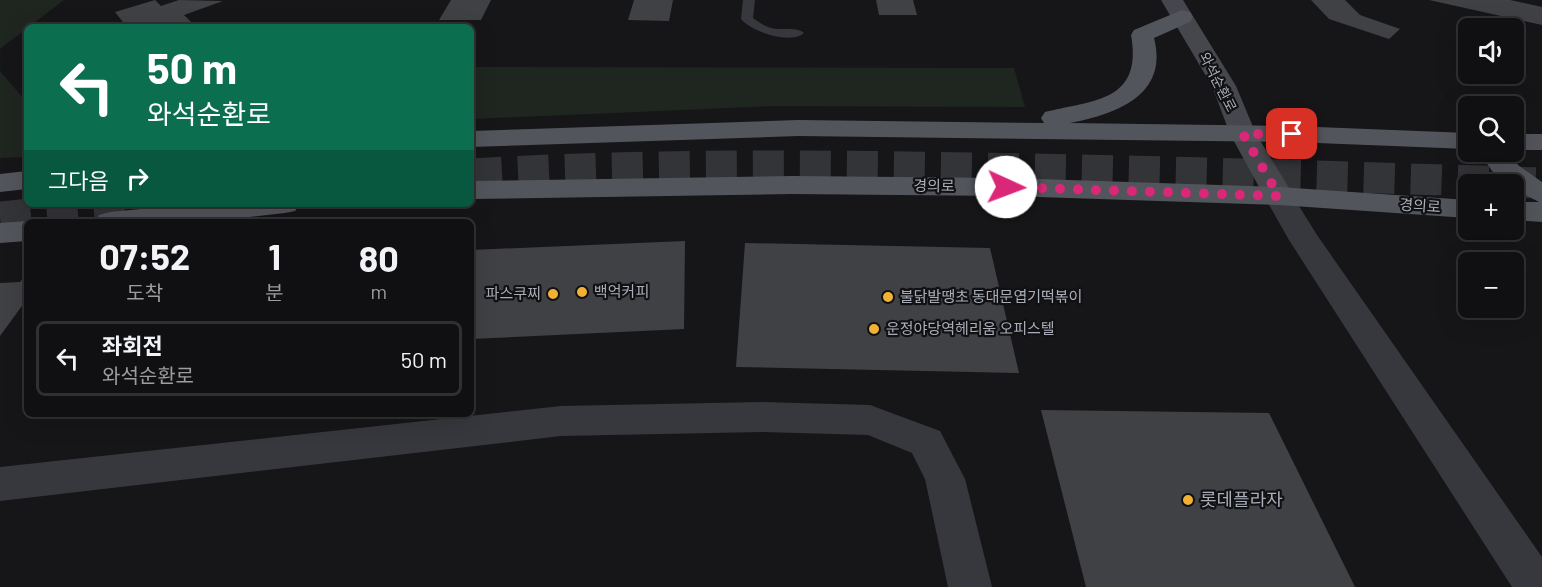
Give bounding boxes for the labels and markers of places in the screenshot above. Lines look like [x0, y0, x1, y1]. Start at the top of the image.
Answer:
pin [1266, 108, 1317, 159]
place label: 백억커피 [594, 282, 649, 300]
place label: 파스쿠찌 [486, 284, 541, 302]
marker: 백억커피 [575, 285, 589, 299]
marker: 파스쿠찌 [546, 287, 560, 301]
place label: 불닭발땡초 동대문엽기떡볶이 [900, 287, 1082, 305]
marker: 불닭발땡초 동대문엽기떡볶이 [881, 290, 895, 304]
place label: 운정야당역헤리움 오피스텔 [886, 319, 1055, 337]
marker: 운정야당역헤리움 오피스텔 [867, 322, 881, 336]
place label: 롯데플라자 [1200, 488, 1283, 510]
marker: 롯데플라자 [1181, 493, 1195, 507]

